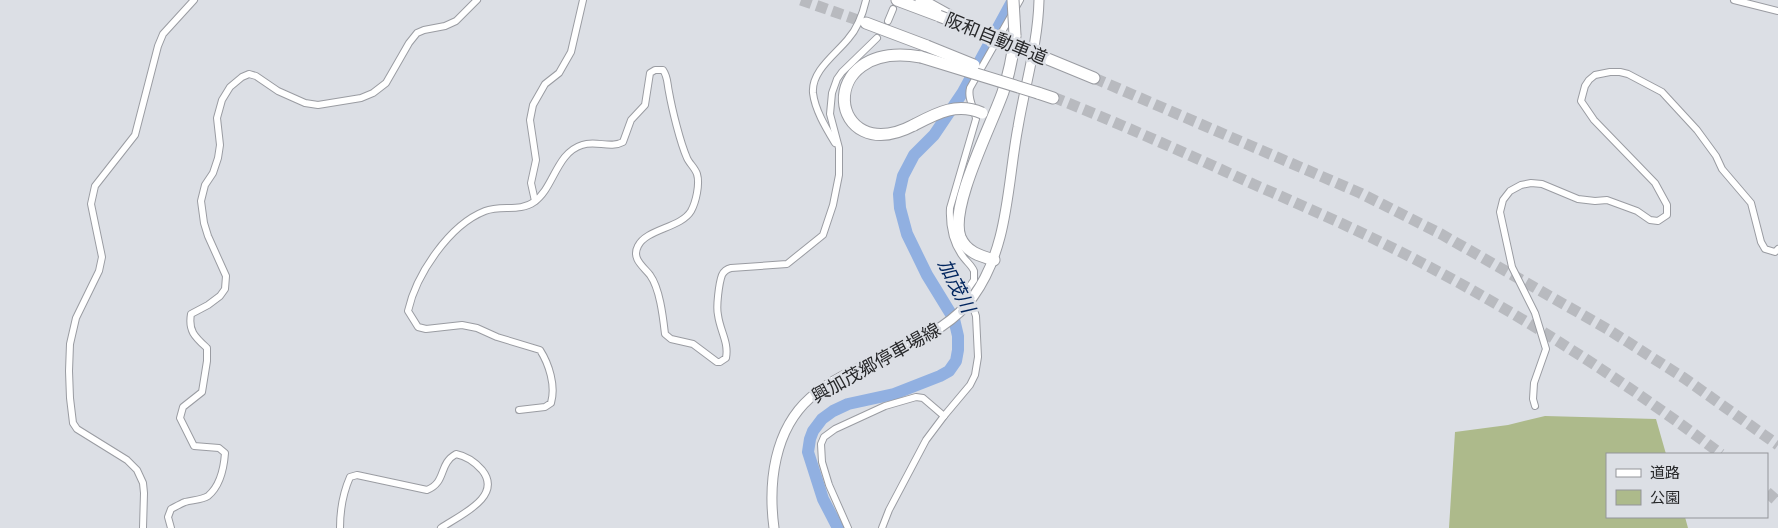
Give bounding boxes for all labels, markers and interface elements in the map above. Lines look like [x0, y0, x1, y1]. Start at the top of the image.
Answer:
street label: 阪和自動車道 [941, 8, 1051, 70]
water label: 加茂川 [931, 255, 981, 319]
street label: 興加茂郷停車場線 [807, 318, 945, 408]
legend [1606, 453, 1768, 518]
text: 道路 [1650, 463, 1680, 483]
text: 公園 [1650, 488, 1680, 508]

